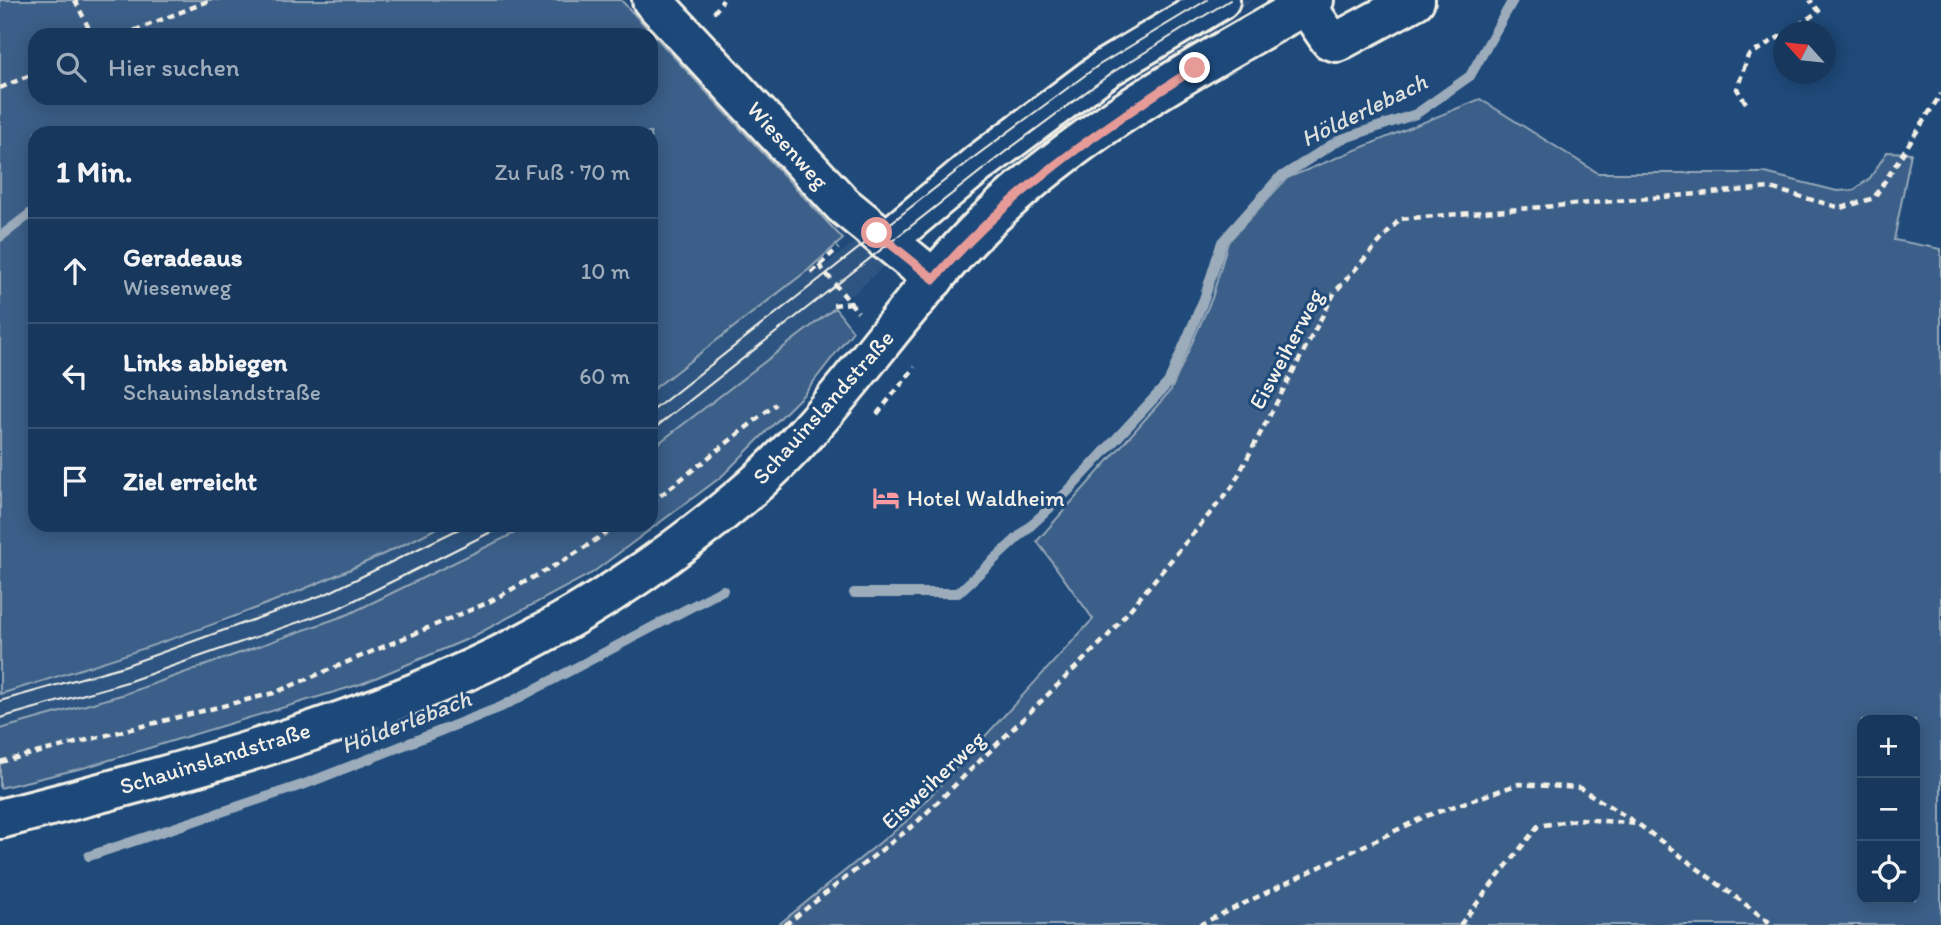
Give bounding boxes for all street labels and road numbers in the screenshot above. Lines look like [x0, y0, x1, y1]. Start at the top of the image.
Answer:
street label: Wiesenweg [741, 95, 835, 195]
street label: Eisweiherweg [1243, 284, 1329, 414]
street label: Schauinslandstraße [746, 324, 900, 490]
street label: Schauinslandstraße [116, 716, 314, 800]
street label: Eisweiherweg [875, 725, 991, 835]

